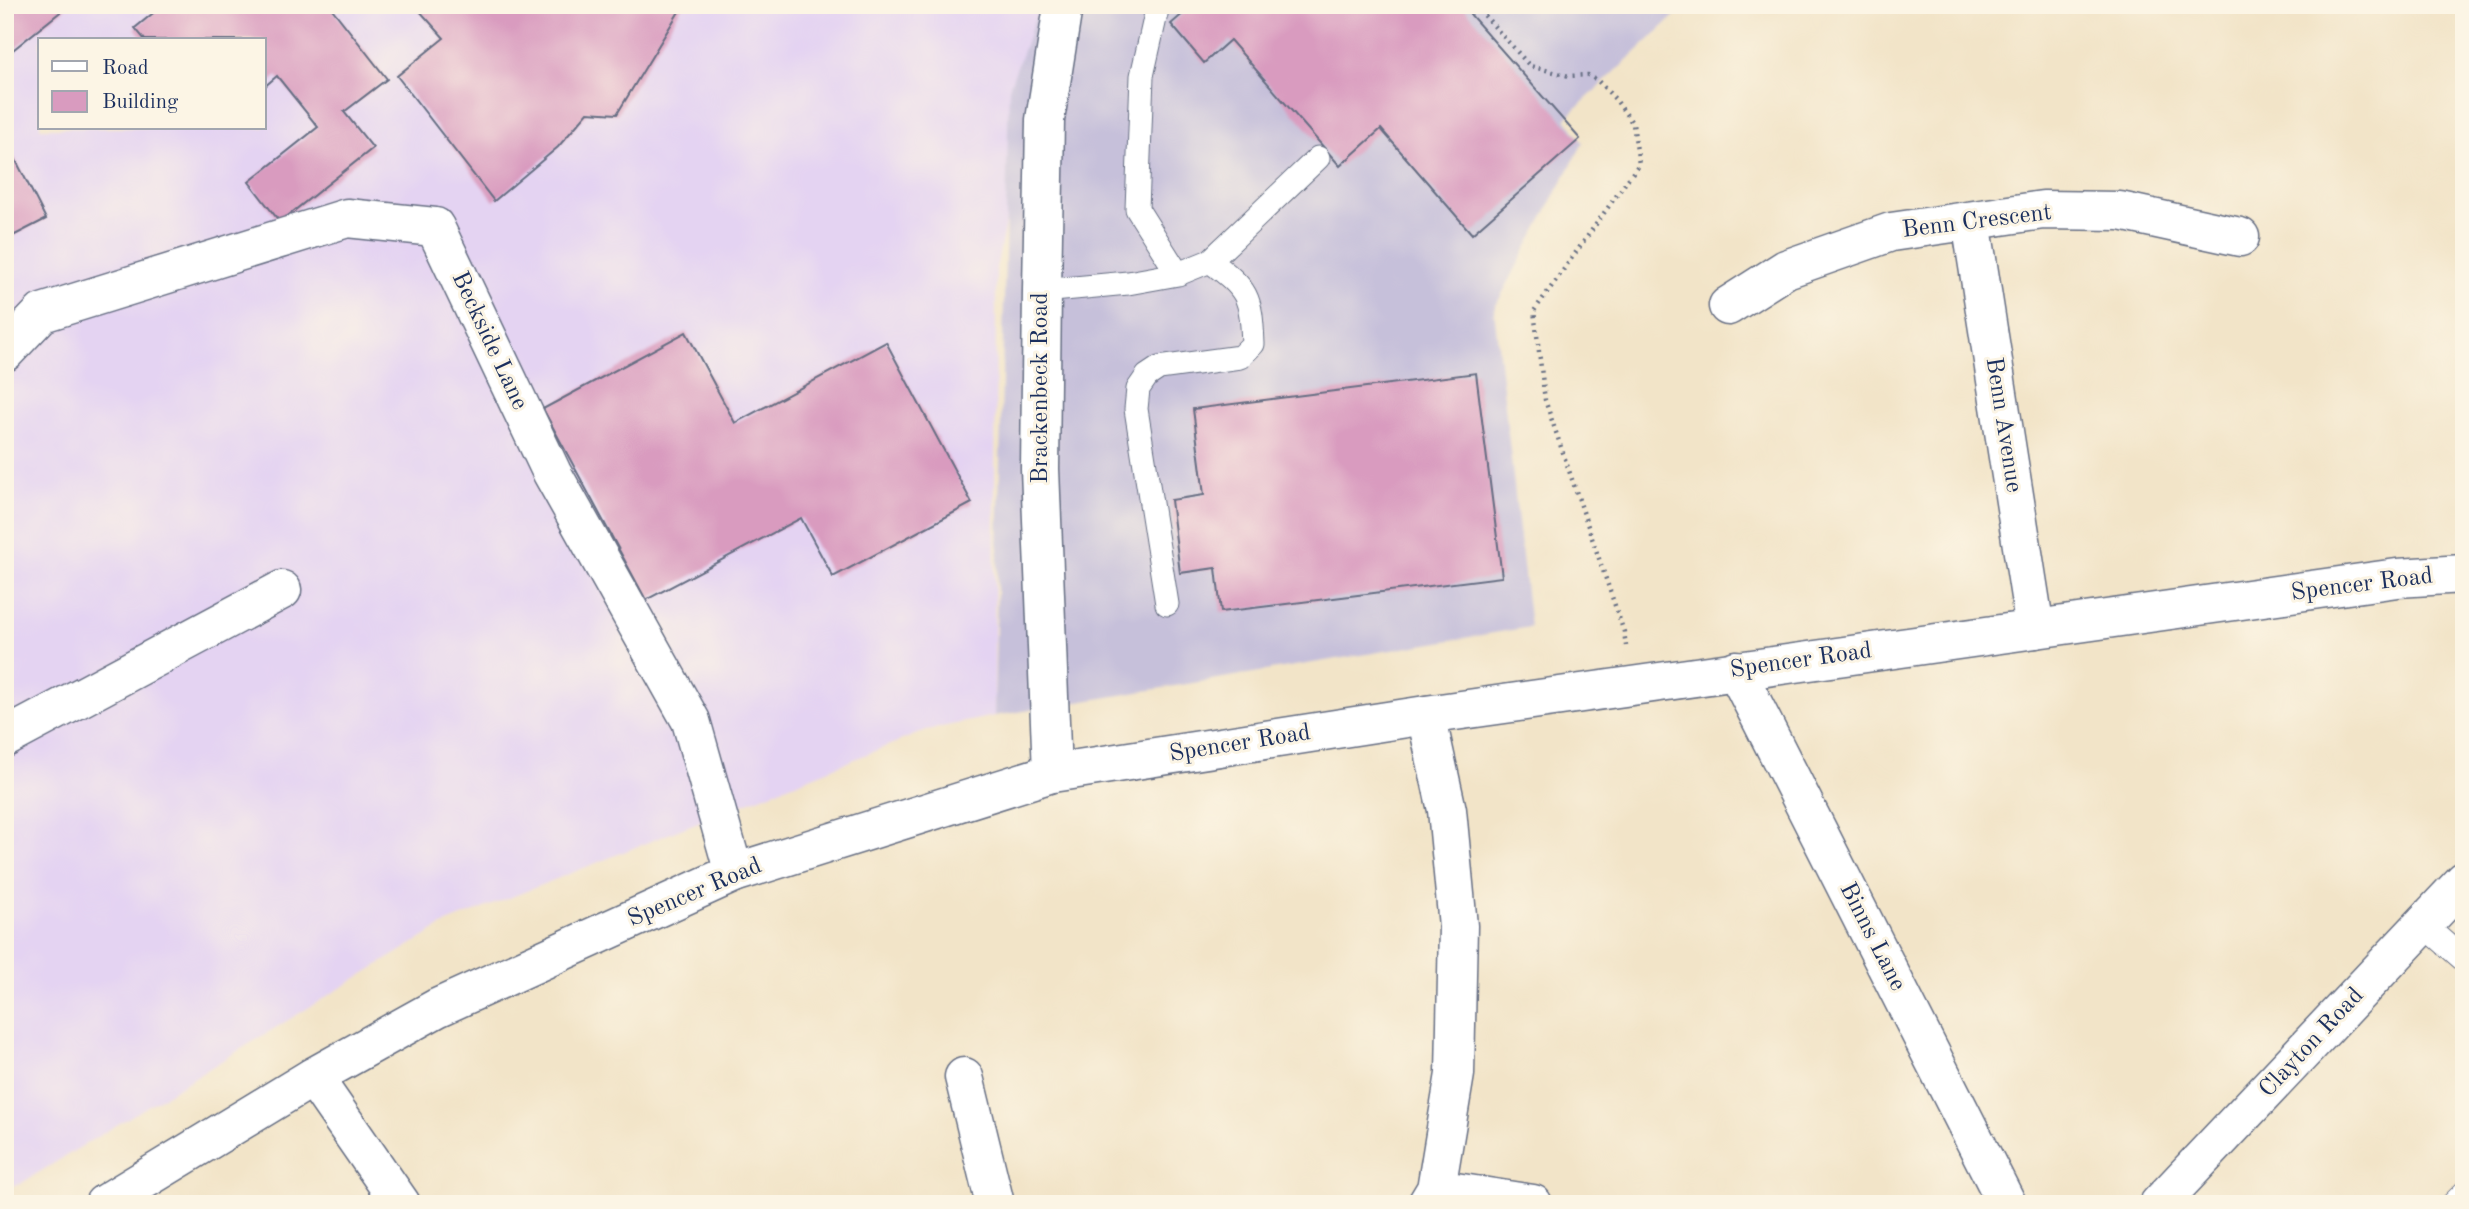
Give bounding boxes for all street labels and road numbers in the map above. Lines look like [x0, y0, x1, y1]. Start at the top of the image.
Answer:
street label: Benn Crescent [1901, 201, 2053, 243]
street label: Beckside Lane [446, 268, 532, 414]
street label: Brackenbeck Road [1029, 292, 1053, 484]
street label: Benn Avenue [1980, 356, 2026, 494]
street label: Spencer Road [2290, 564, 2434, 606]
street label: Spencer Road [1729, 639, 1873, 683]
street label: Spencer Road [1168, 721, 1312, 767]
street label: Spencer Road [625, 854, 765, 932]
street label: Binns Lane [1835, 879, 1909, 995]
street label: Clayton Road [2255, 984, 2369, 1102]

